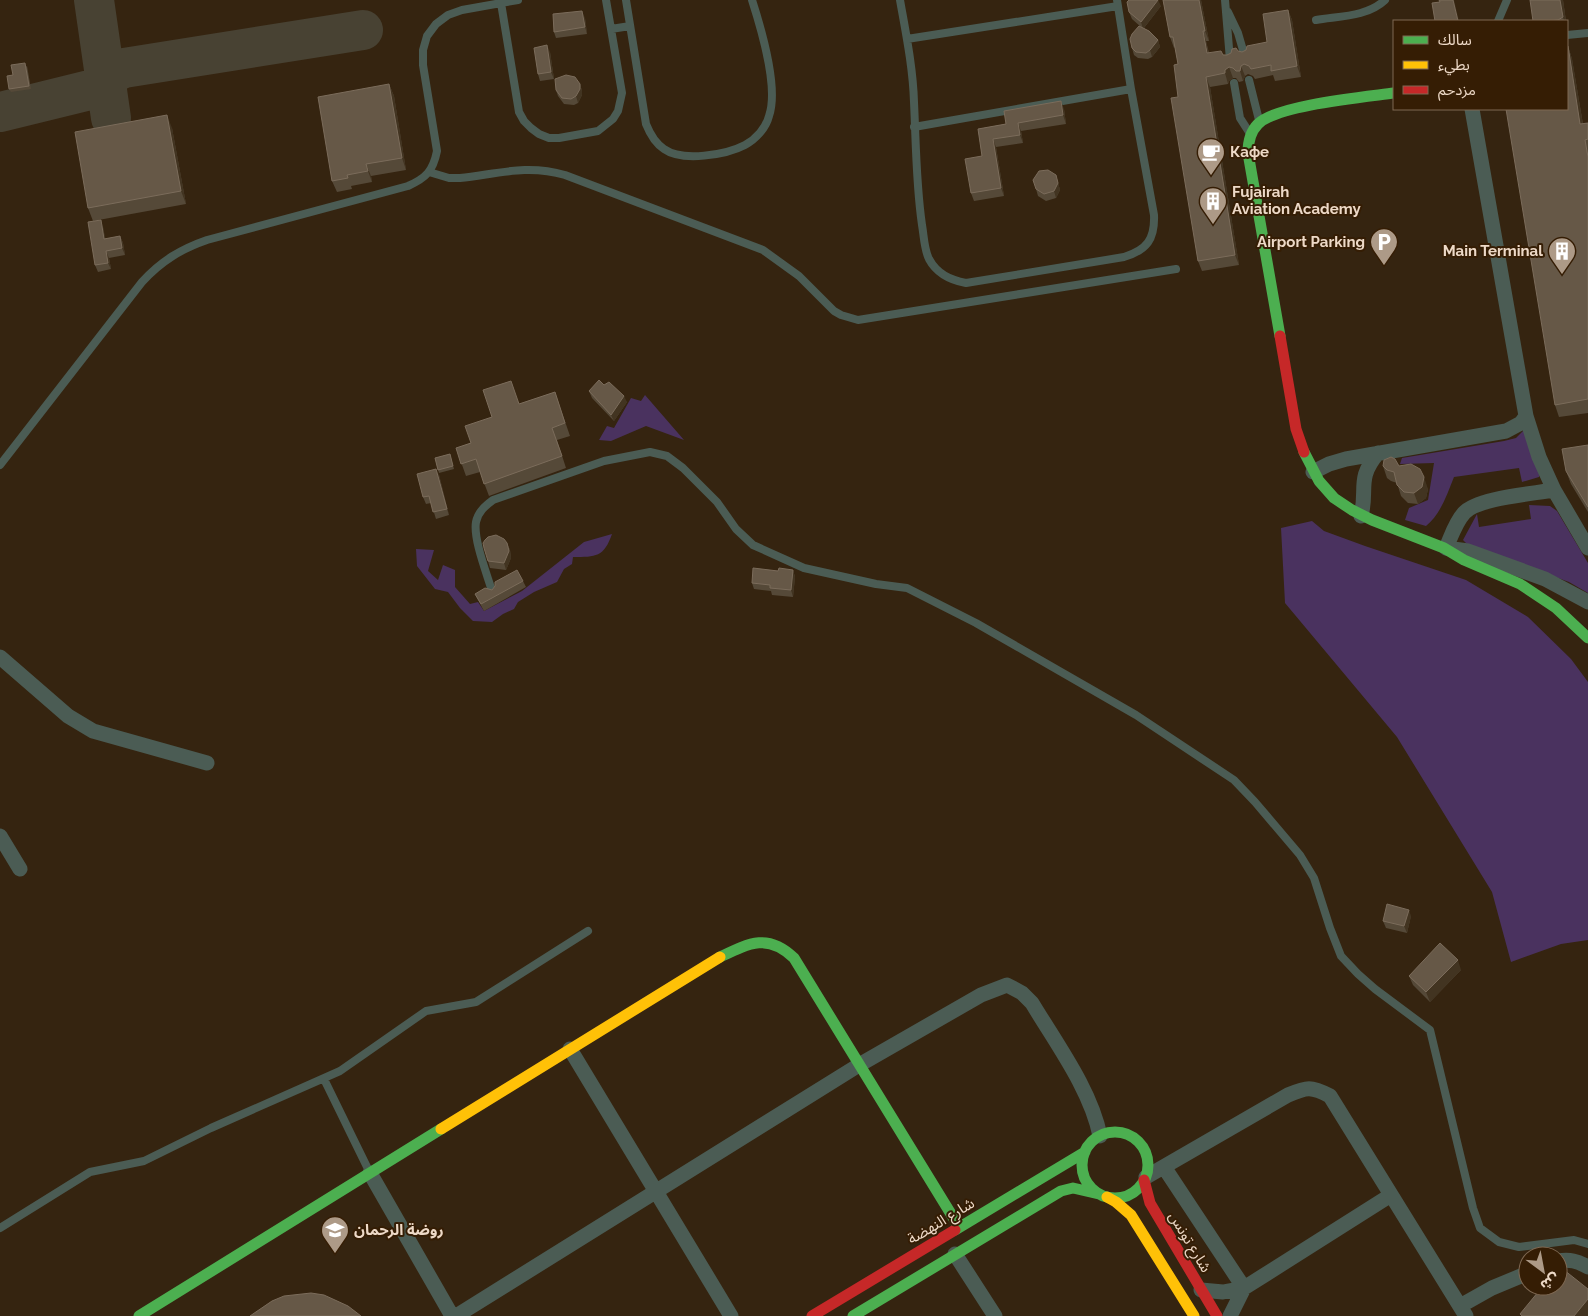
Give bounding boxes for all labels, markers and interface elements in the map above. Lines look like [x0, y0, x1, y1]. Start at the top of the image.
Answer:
legend [1393, 20, 1568, 110]
text: سالك [1438, 31, 1472, 49]
text: بطيء [1438, 56, 1470, 76]
text: مزدحم [1438, 81, 1476, 101]
cafe icon: Кафе [1196, 137, 1226, 176]
place label: Кафе [1230, 143, 1269, 161]
place label: Fujairah Aviation Academy [1232, 183, 1361, 218]
building icon: Fujairah Aviation Academy [1198, 186, 1228, 225]
parking icon: Airport Parking [1369, 227, 1399, 266]
place label: Airport Parking [1257, 233, 1365, 251]
building icon: Main Terminal [1547, 236, 1577, 275]
place label: Main Terminal [1443, 242, 1543, 260]
street label: شارع النهضة [904, 1194, 979, 1251]
street label: شارع تونس [1162, 1208, 1215, 1277]
school or university icon: روضة الرحمان [320, 1215, 350, 1254]
place label: روضة الرحمان [354, 1221, 444, 1239]
north arrow [1518, 1246, 1568, 1296]
text: ش [1538, 1270, 1562, 1294]

